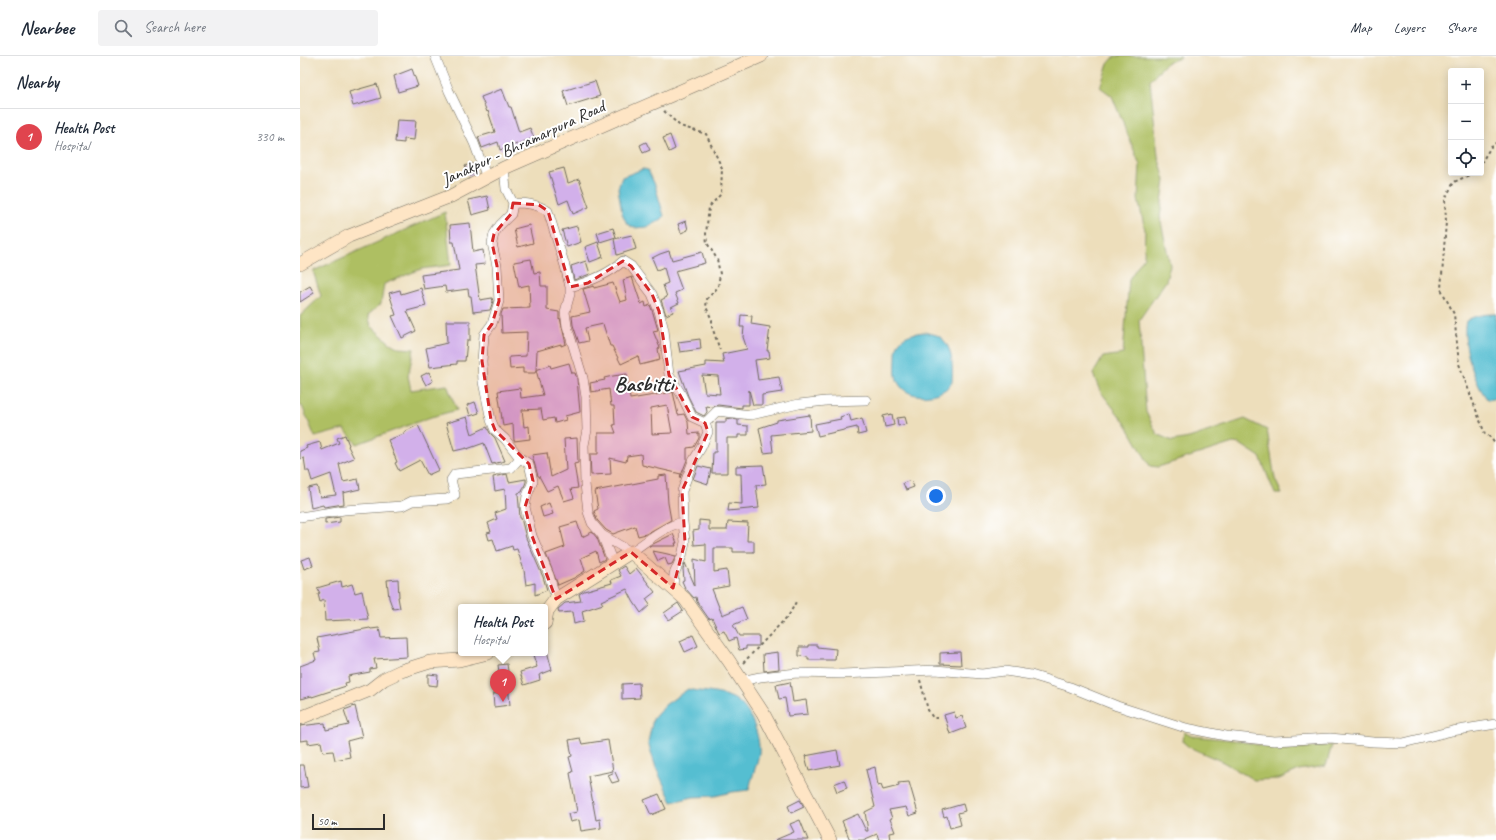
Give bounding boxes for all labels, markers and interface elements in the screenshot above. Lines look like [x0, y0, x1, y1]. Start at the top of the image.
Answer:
search box [98, 10, 378, 46]
text: Nearbee [20, 16, 74, 40]
icon: search [112, 17, 134, 39]
text: Search here [144, 18, 205, 37]
text: Map [1350, 19, 1372, 36]
text: Layers [1394, 19, 1425, 36]
text: Share [1447, 19, 1476, 36]
map controls [1448, 68, 1484, 176]
button: + [1448, 68, 1484, 104]
text: Nearby [16, 72, 59, 93]
street label: Janakpur - Bhramarpura Road [437, 95, 610, 190]
button: − [1448, 104, 1484, 140]
text: Health Post [54, 119, 114, 138]
text: 1 [26, 129, 32, 145]
text: 330 m [256, 129, 284, 145]
text: Hospital [54, 138, 90, 154]
button: locate [1448, 140, 1484, 176]
district label: Basbitti [614, 371, 676, 397]
your location [926, 486, 946, 506]
popup [458, 604, 548, 656]
text: Health Post [473, 613, 533, 632]
text: Hospital [473, 632, 508, 648]
pin: 1 [490, 669, 516, 702]
scale bar [312, 812, 385, 831]
text: 50 m [318, 814, 337, 828]

